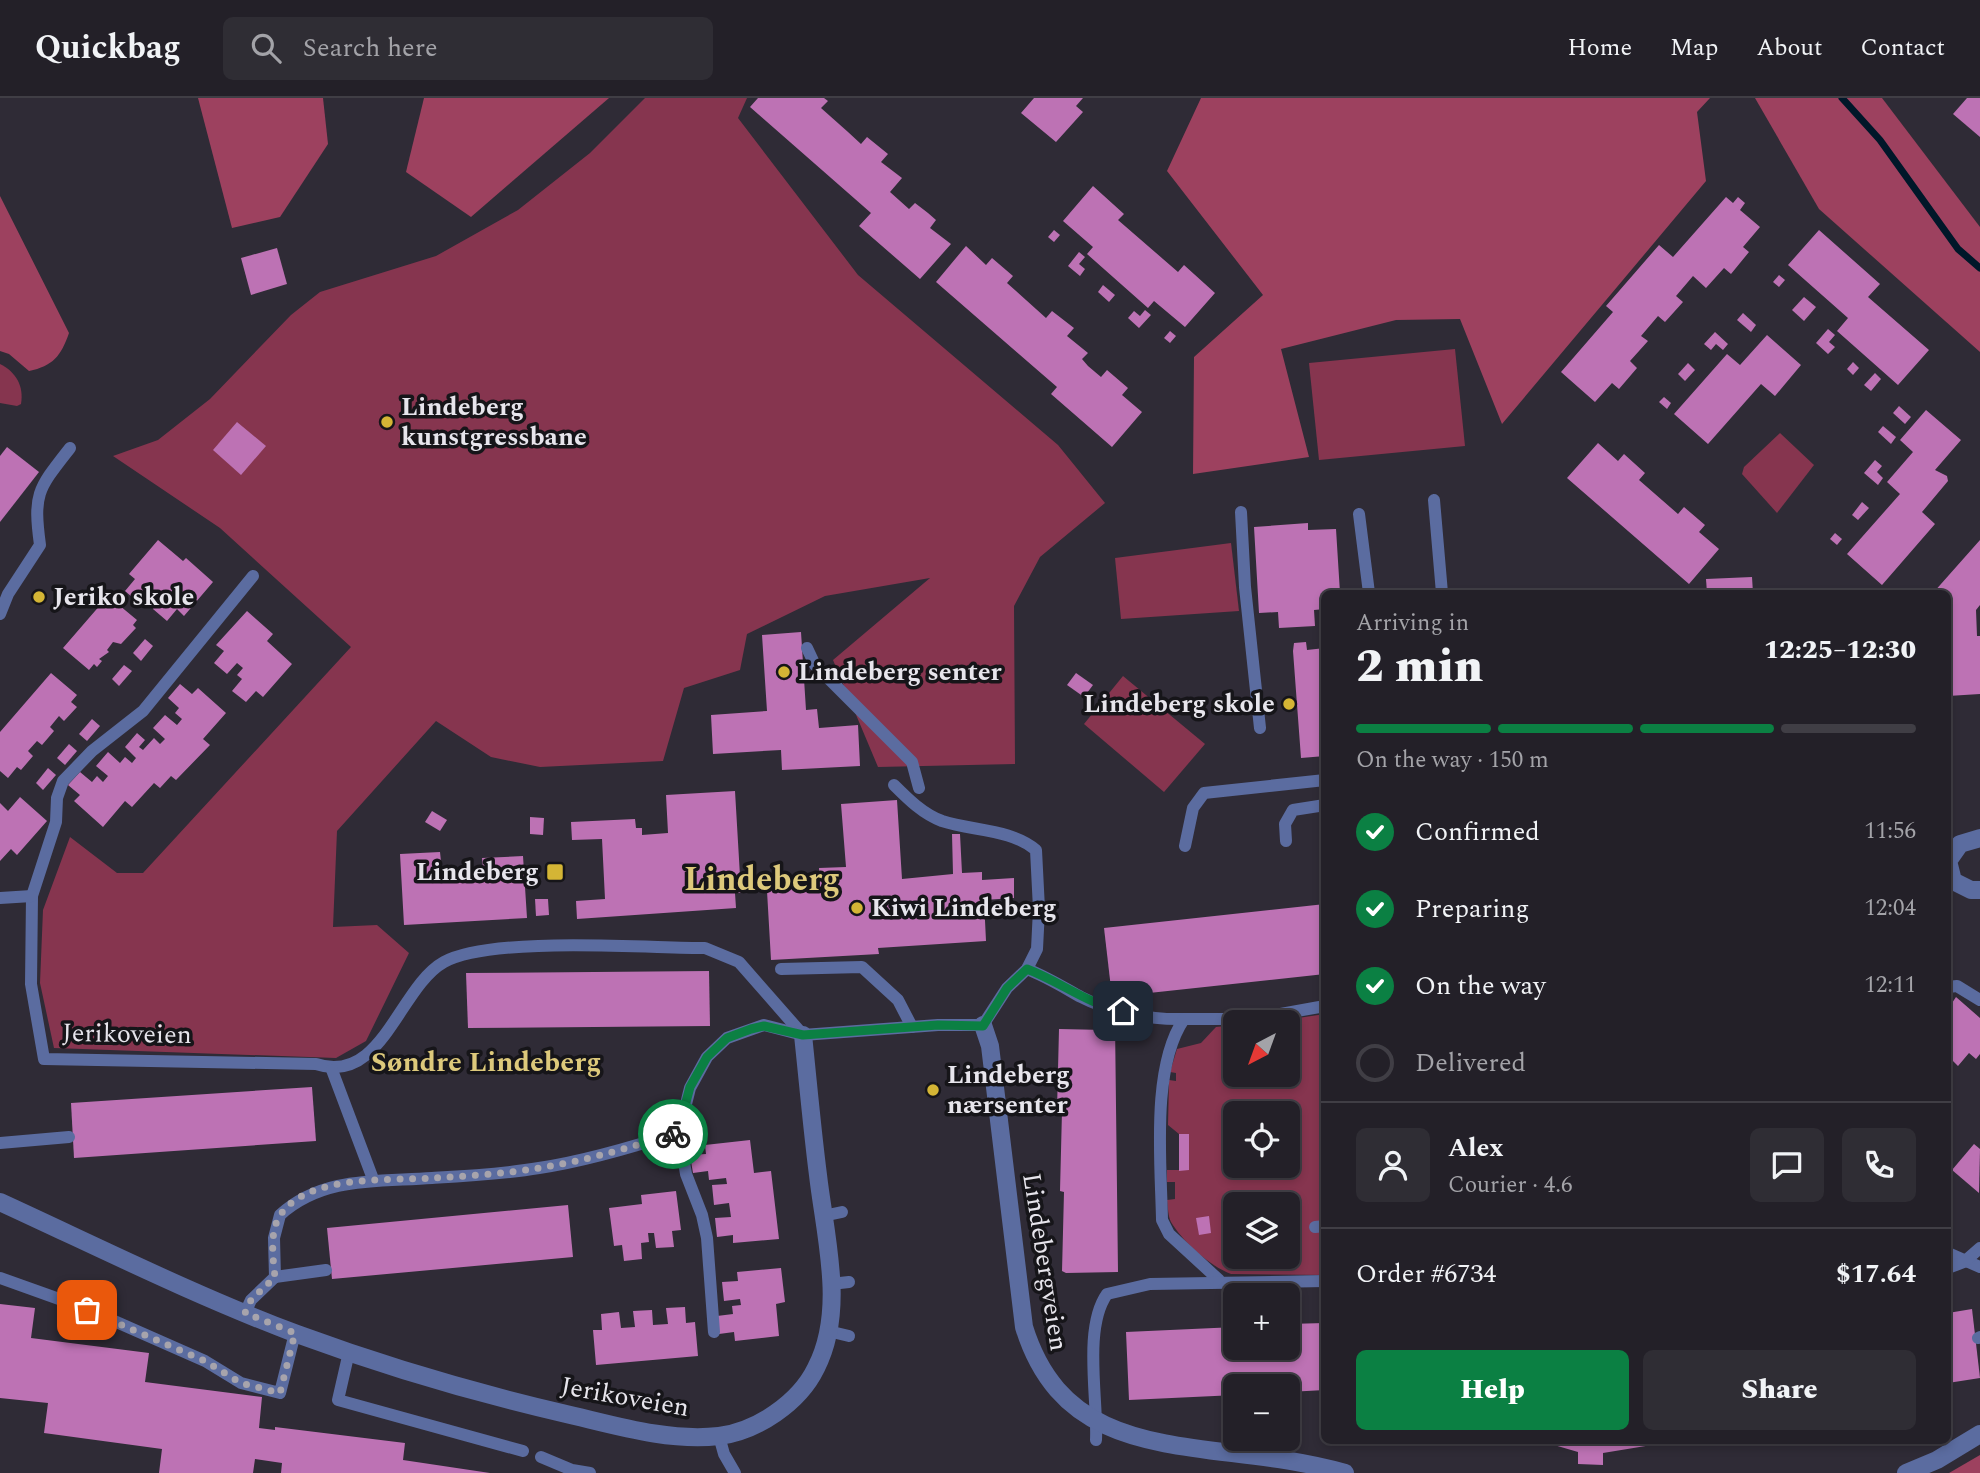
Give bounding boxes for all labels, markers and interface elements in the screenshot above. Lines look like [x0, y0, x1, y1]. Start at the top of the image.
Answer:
search box [223, 17, 713, 80]
text: Quickbag [35, 23, 181, 73]
text: Search here [303, 28, 438, 68]
icon: search [247, 29, 285, 67]
text: Home [1567, 30, 1632, 66]
text: Map [1670, 30, 1718, 66]
text: About [1756, 30, 1822, 66]
text: Contact [1860, 30, 1945, 66]
place label: Lindeberg kunstgressbane [401, 387, 587, 457]
marker: Lindeberg kunstgressbane [379, 414, 395, 430]
place label: Jeriko skole [53, 577, 194, 617]
marker: Jeriko skole [31, 589, 47, 605]
text: Arriving in [1356, 606, 1469, 641]
text: 12:25–12:30 [1764, 630, 1916, 670]
text: 2 min [1356, 632, 1483, 702]
place label: Lindeberg senter [798, 652, 1003, 692]
marker: Lindeberg senter [776, 664, 792, 680]
place label: Lindeberg skole [1083, 684, 1275, 724]
marker: Lindeberg skole [1281, 696, 1297, 712]
text: On the way · 150 m [1356, 743, 1549, 778]
text: Confirmed [1415, 812, 1540, 852]
icon: check [1356, 813, 1394, 851]
text: 11:56 [1864, 814, 1916, 849]
place label: Lindeberg [416, 852, 539, 892]
district label: Lindeberg [684, 855, 840, 905]
marker: Lindeberg [545, 862, 565, 882]
place label: Kiwi Lindeberg [871, 888, 1057, 928]
text: Preparing [1415, 889, 1529, 929]
icon: check [1356, 890, 1394, 928]
text: 12:04 [1864, 891, 1916, 926]
marker: Kiwi Lindeberg [849, 900, 865, 916]
text: On the way [1415, 966, 1546, 1006]
icon: check [1356, 967, 1394, 1005]
text: 12:11 [1864, 968, 1916, 1003]
pin [1093, 981, 1153, 1041]
icon: home [1104, 992, 1142, 1030]
north arrow [1223, 1010, 1300, 1087]
map controls [1223, 1010, 1300, 1451]
street label: Jerikoveien [62, 1013, 192, 1055]
district label: Søndre Lindeberg [371, 1041, 601, 1084]
text: Delivered [1415, 1043, 1526, 1083]
place label: Lindeberg nærsenter [947, 1055, 1070, 1125]
marker: Lindeberg nærsenter [925, 1082, 941, 1098]
courier [638, 1099, 708, 1169]
button: locate [1223, 1101, 1300, 1178]
icon: bike [654, 1115, 692, 1153]
button: person [1356, 1128, 1430, 1202]
text: Alex [1448, 1128, 1503, 1168]
button: chat [1750, 1128, 1824, 1202]
button: phone [1842, 1128, 1916, 1202]
text: Courier · 4.6 [1448, 1168, 1573, 1203]
street label: Lindebergveien [1011, 1170, 1079, 1354]
button: layers [1223, 1192, 1300, 1269]
text: Order #6734 [1356, 1254, 1496, 1294]
text: $17.64 [1836, 1254, 1916, 1294]
pin [57, 1280, 117, 1340]
button: + [1223, 1283, 1300, 1360]
icon: bag [68, 1291, 106, 1329]
button: Help [1356, 1350, 1629, 1430]
button: Share [1643, 1350, 1916, 1430]
street label: Jerikoveien [558, 1366, 692, 1428]
button: − [1223, 1374, 1300, 1451]

